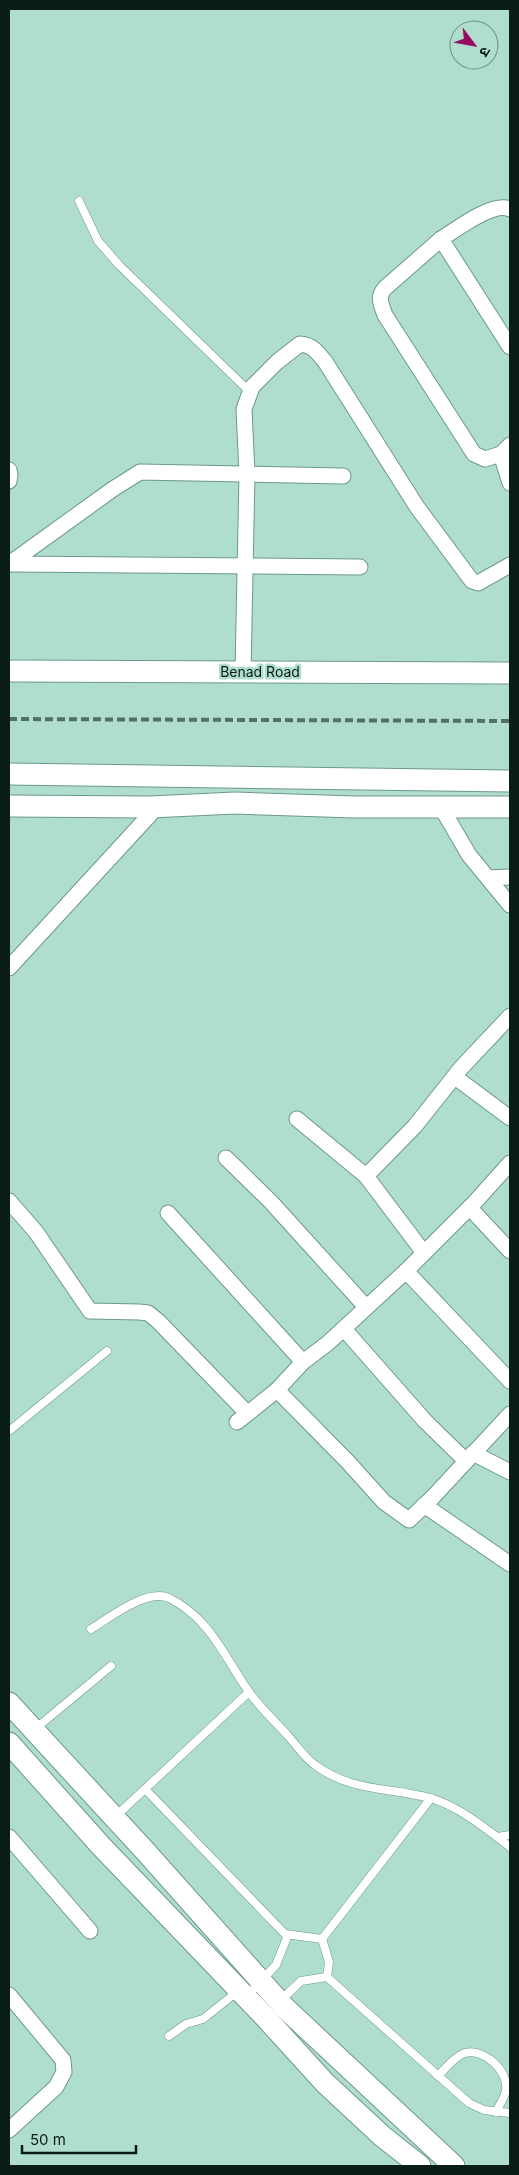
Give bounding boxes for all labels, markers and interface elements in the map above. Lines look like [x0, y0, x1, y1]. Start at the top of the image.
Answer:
north arrow [449, 20, 499, 70]
text: उ [476, 44, 495, 61]
street label: Benad Road [220, 663, 300, 680]
scale bar [22, 2122, 136, 2154]
text: 50 m [30, 2130, 66, 2149]

